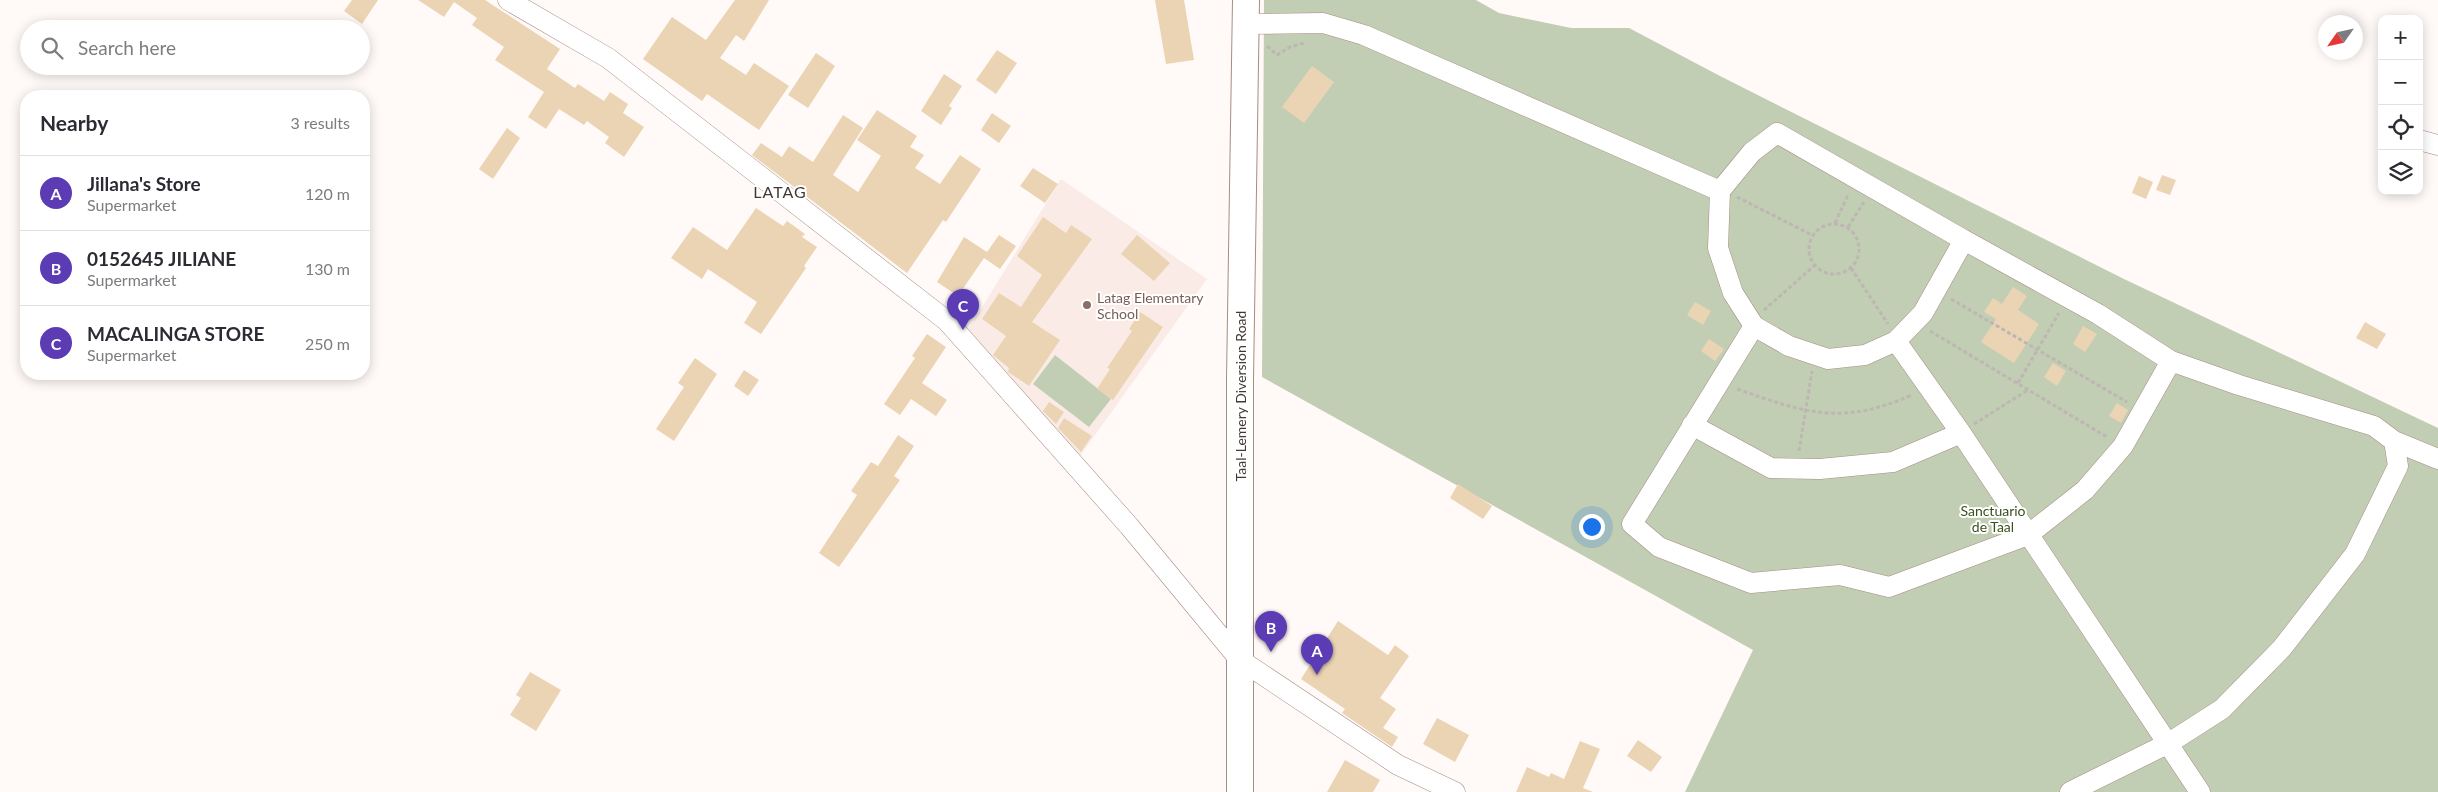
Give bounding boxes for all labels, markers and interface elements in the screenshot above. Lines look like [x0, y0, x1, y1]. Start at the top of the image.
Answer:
north arrow [2318, 15, 2363, 60]
map controls [2378, 15, 2423, 195]
button: + [2378, 15, 2423, 60]
search box [20, 20, 370, 75]
icon: search [38, 34, 66, 62]
text: Search here [78, 36, 176, 59]
button: − [2378, 60, 2423, 105]
button: locate [2378, 105, 2423, 150]
text: Nearby [40, 110, 108, 135]
text: 3 results [290, 113, 350, 132]
button: layers [2378, 150, 2423, 195]
text: Jillana's Store [87, 172, 201, 195]
district label: LATAG [753, 182, 807, 201]
text: A [50, 184, 62, 203]
text: 120 m [305, 184, 350, 203]
text: Supermarket [87, 195, 176, 214]
text: 0152645 JILIANE [87, 247, 236, 270]
text: B [51, 259, 61, 278]
text: 130 m [305, 259, 350, 278]
text: Supermarket [87, 270, 176, 289]
pin: C [947, 289, 979, 330]
place label: Latag Elementary School [1097, 289, 1204, 322]
marker: Latag Elementary School [1081, 299, 1093, 311]
street label: Taal-Lemery Diversion Road [1232, 311, 1249, 481]
text: MACALINGA STORE [87, 322, 264, 345]
text: C [51, 334, 61, 353]
text: 250 m [305, 334, 350, 353]
text: Supermarket [87, 345, 176, 364]
park label: Sanctuario de Taal [1960, 502, 2026, 535]
your location [1579, 514, 1605, 540]
pin: B [1255, 611, 1287, 652]
pin: A [1301, 634, 1333, 675]

